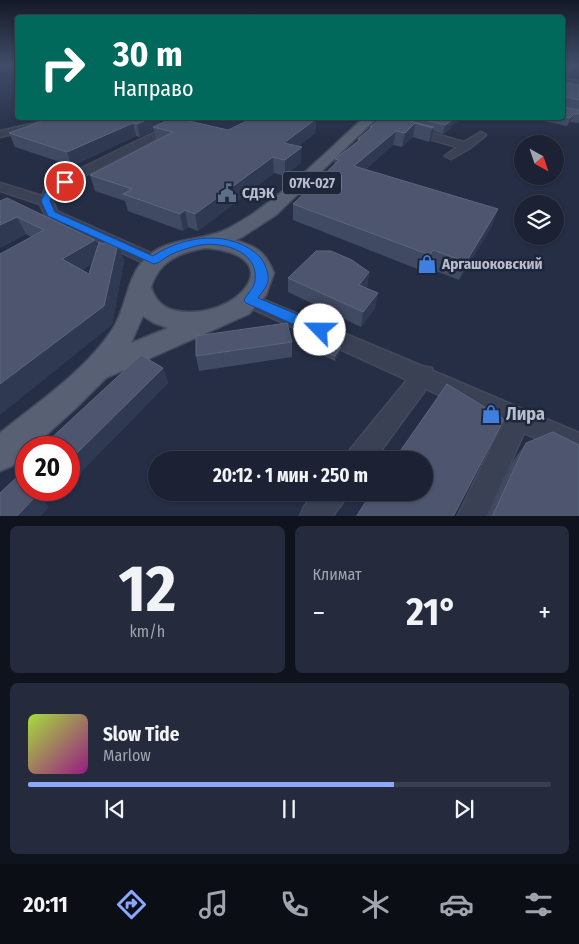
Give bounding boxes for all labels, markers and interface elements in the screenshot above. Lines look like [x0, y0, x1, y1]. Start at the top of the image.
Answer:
text: 30 m [113, 33, 183, 75]
icon: right [30, 35, 95, 100]
text: Направо [113, 75, 194, 102]
north arrow [514, 135, 564, 185]
map controls [514, 135, 564, 245]
pin [44, 161, 86, 203]
icon: arrive [51, 168, 79, 196]
road number: 07К-027 [283, 172, 341, 194]
public building icon: СДЭК [216, 182, 238, 204]
place label: СДЭК [242, 184, 275, 202]
button: layers [514, 195, 564, 245]
shop icon: Аргашоковский [416, 253, 438, 275]
place label: Аргашоковский [441, 255, 543, 273]
position arrow [293, 303, 345, 355]
shop icon: Лира [480, 403, 502, 425]
place label: Лира [506, 403, 545, 425]
speed limit sign: 20 [15, 436, 80, 501]
text: 20:12 · 1 мин · 250 m [213, 464, 368, 487]
text: 12 [118, 550, 176, 628]
text: Климат [313, 565, 362, 584]
text: 21° [406, 589, 457, 635]
text: − [313, 596, 325, 629]
text: + [538, 596, 551, 629]
text: km/h [129, 622, 165, 641]
text: Slow Tide [103, 723, 179, 746]
text: Marlow [103, 746, 151, 765]
icon: previous [101, 795, 129, 823]
icon: pause [275, 795, 303, 823]
icon: next [450, 795, 478, 823]
icon: directions [114, 887, 149, 922]
icon: music [196, 887, 231, 922]
icon: phone [277, 887, 312, 922]
icon: climate [358, 887, 393, 922]
icon: car [439, 887, 474, 922]
icon: filters [521, 887, 556, 922]
text: 20:11 [23, 891, 68, 918]

